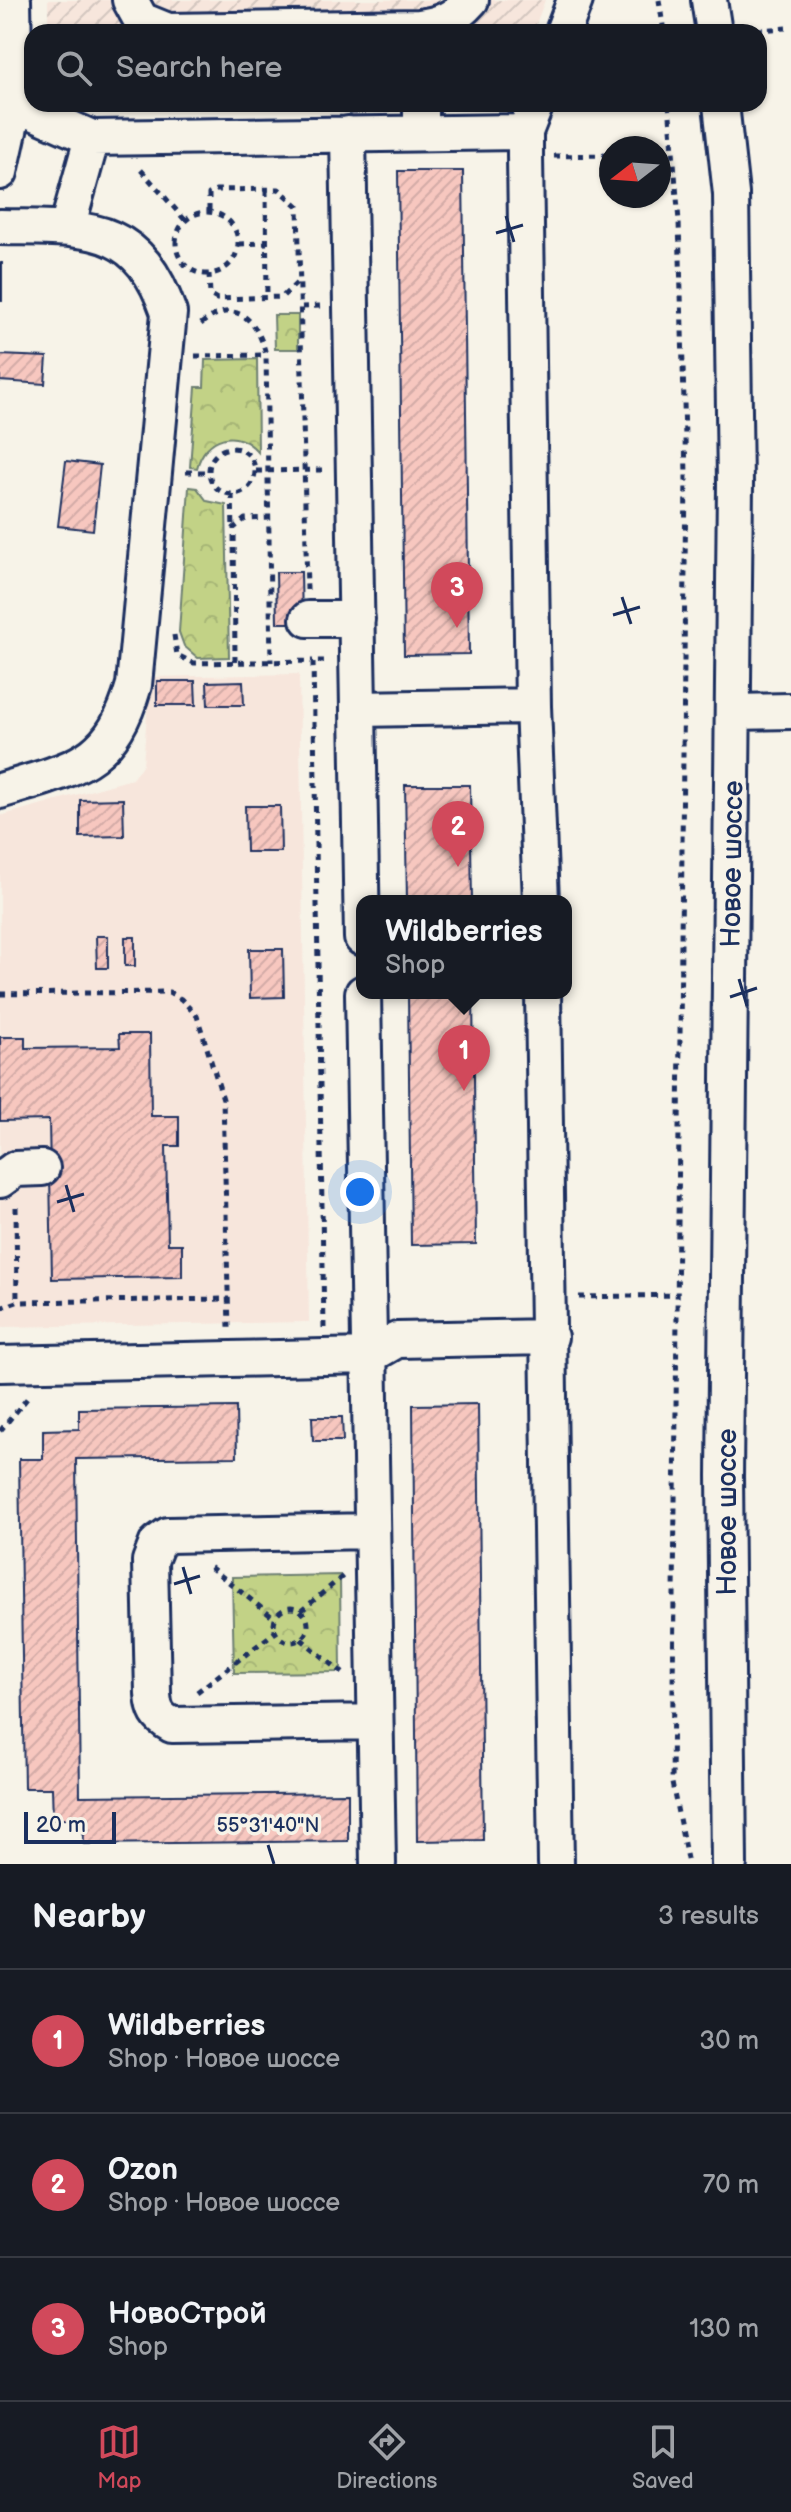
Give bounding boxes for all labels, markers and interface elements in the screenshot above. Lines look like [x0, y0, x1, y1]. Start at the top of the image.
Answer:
search box [24, 24, 767, 112]
icon: search [52, 46, 96, 90]
text: Search here [116, 50, 282, 86]
north arrow [599, 136, 671, 208]
pin: 3 [431, 562, 483, 628]
street label: Новое шоссе [715, 780, 750, 948]
pin: 2 [432, 801, 484, 867]
popup [356, 895, 572, 999]
text: Wildberries [385, 914, 543, 950]
text: Shop [385, 950, 445, 981]
pin: 1 [438, 1025, 490, 1091]
your location [340, 1172, 380, 1212]
street label: Новое шоссе [711, 1428, 744, 1596]
scale bar [24, 1808, 116, 1844]
text: 20 m [36, 1812, 86, 1839]
text: 55°31'40"N [217, 1814, 319, 1838]
text: Nearby [32, 1896, 146, 1937]
text: 3 results [658, 1901, 759, 1932]
text: Wildberries [108, 2008, 265, 2044]
text: 1 [53, 2026, 63, 2057]
text: 30 m [699, 2026, 759, 2057]
text: Shop · Новое шоссе [108, 2044, 340, 2075]
text: Ozon [108, 2152, 178, 2188]
text: 2 [50, 2170, 66, 2201]
text: 70 m [702, 2170, 759, 2201]
text: Shop · Новое шоссе [108, 2188, 340, 2219]
text: НовоСтрой [108, 2296, 267, 2332]
text: 3 [50, 2314, 66, 2345]
text: 130 m [689, 2314, 759, 2345]
text: Shop [108, 2332, 168, 2363]
tab: Map [97, 2420, 142, 2495]
tab: Directions [336, 2420, 437, 2495]
tab: Saved [632, 2420, 694, 2495]

